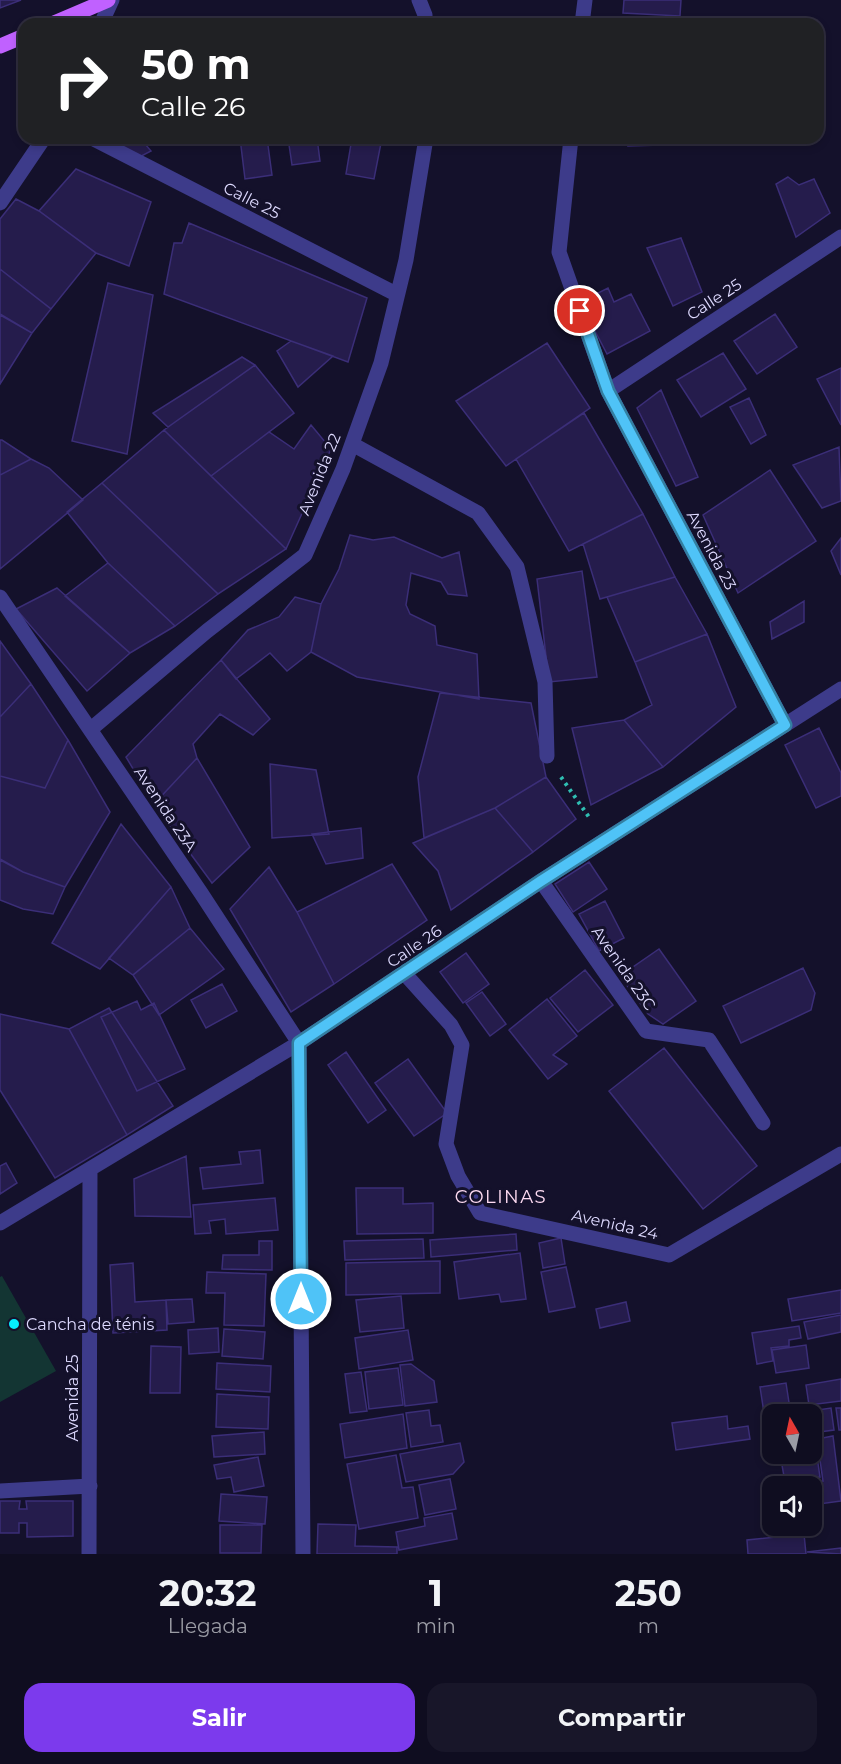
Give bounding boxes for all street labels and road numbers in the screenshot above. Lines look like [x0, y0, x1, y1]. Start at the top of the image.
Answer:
street label: Calle 25 [220, 178, 283, 223]
street label: Calle 25 [683, 275, 745, 324]
street label: Avenida 22 [294, 430, 345, 518]
street label: Avenida 23 [683, 507, 740, 593]
street label: Avenida 23A [130, 763, 201, 856]
street label: Calle 26 [383, 921, 445, 972]
street label: Avenida 23C [588, 923, 660, 1014]
street label: Avenida 24 [570, 1205, 660, 1244]
street label: Avenida 25 [63, 1355, 82, 1441]

